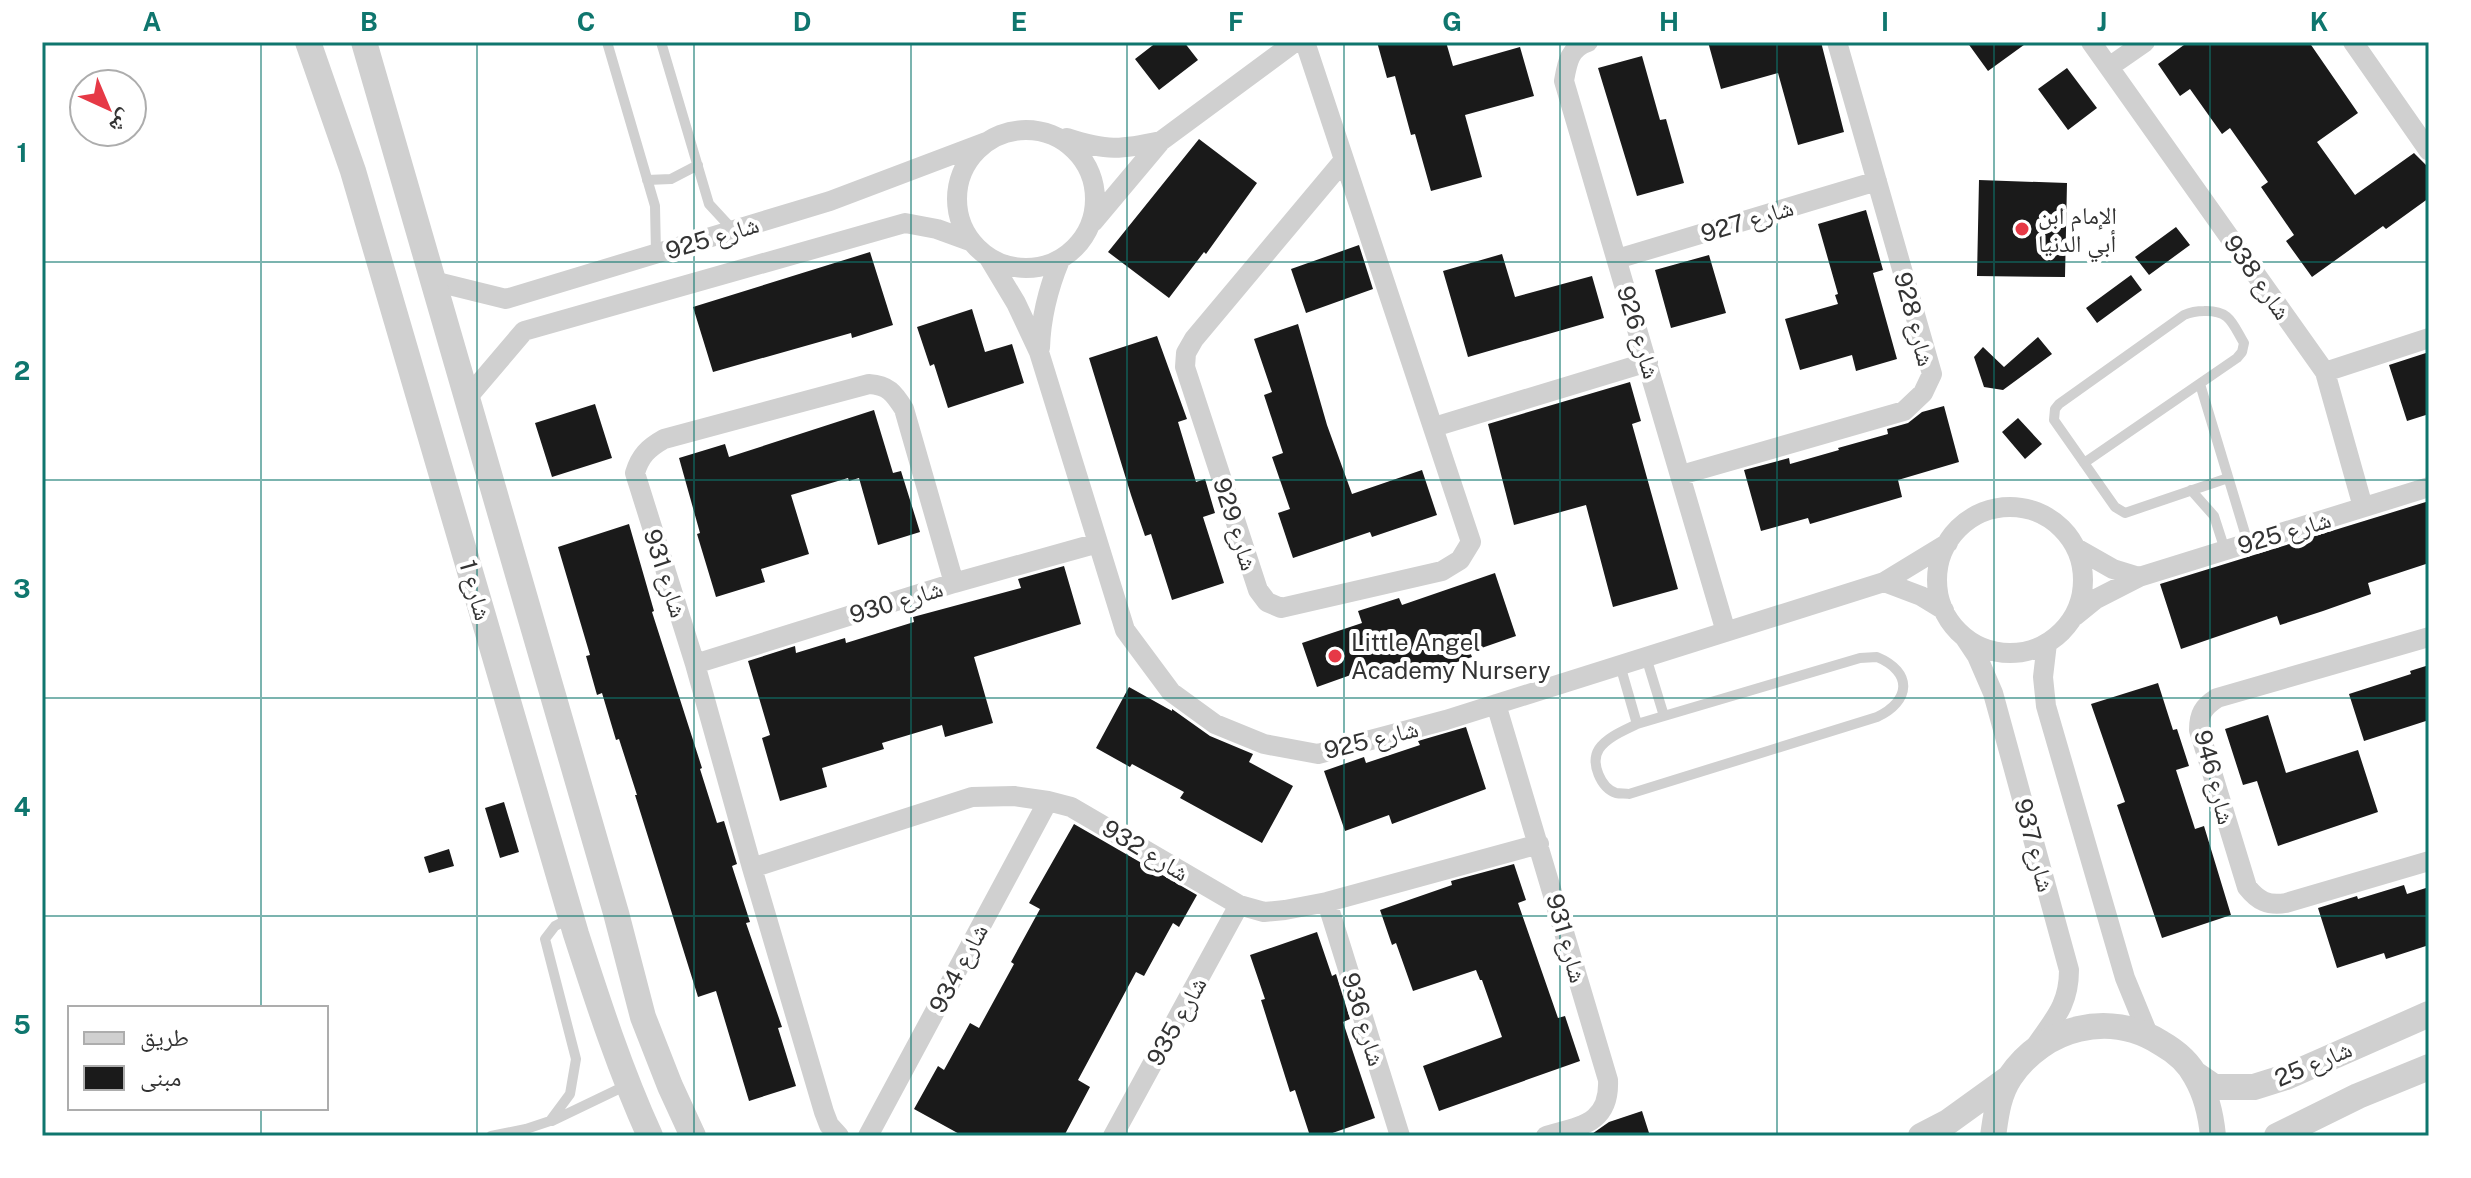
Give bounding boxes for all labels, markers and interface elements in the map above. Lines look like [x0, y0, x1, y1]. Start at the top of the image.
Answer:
text: A [143, 6, 162, 37]
text: B [360, 6, 378, 37]
text: C [577, 6, 595, 37]
text: D [793, 6, 811, 37]
text: E [1011, 6, 1027, 37]
text: F [1228, 6, 1244, 37]
text: G [1442, 6, 1462, 37]
text: H [1659, 6, 1679, 37]
text: I [1881, 6, 1889, 37]
text: J [2097, 6, 2107, 37]
text: K [2310, 6, 2328, 37]
north arrow [68, 68, 148, 148]
text: ش [104, 104, 139, 140]
text: 1 [16, 137, 28, 168]
street label: شارع 927 [1697, 193, 1797, 249]
place label: الإمام ابن أبي الدنيا [2038, 201, 2117, 263]
street label: شارع 925 [662, 210, 763, 266]
marker: الإمام ابن أبي الدنيا [2013, 220, 2031, 238]
street label: شارع 938 [2217, 229, 2297, 326]
street label: شارع 928 [1887, 269, 1941, 370]
street label: شارع 926 [1610, 282, 1666, 382]
text: 2 [14, 355, 30, 386]
street label: شارع 929 [1206, 474, 1264, 574]
street label: شارع 925 [2234, 505, 2335, 561]
street label: شارع 931 [637, 525, 693, 621]
street label: شارع 1 [452, 557, 498, 624]
text: 3 [13, 573, 31, 604]
street label: شارع 930 [846, 574, 947, 630]
place label: Little Angel Academy Nursery [1351, 628, 1551, 684]
marker: Little Angel Academy Nursery [1326, 647, 1344, 665]
street label: شارع 925 [1321, 714, 1422, 766]
street label: شارع 946 [2187, 727, 2241, 828]
text: 4 [13, 791, 31, 822]
street label: شارع 937 [2007, 795, 2061, 895]
street label: شارع 932 [1097, 813, 1194, 888]
street label: شارع 931 [1539, 890, 1593, 986]
street label: شارع 934 [923, 919, 995, 1018]
street label: شارع 936 [1335, 969, 1391, 1070]
street label: شارع 935 [1140, 972, 1213, 1071]
legend [68, 1006, 328, 1110]
text: 5 [13, 1009, 31, 1040]
text: طريق [140, 1023, 189, 1052]
street label: شارع 25 [2270, 1034, 2357, 1094]
text: مبنى [140, 1063, 181, 1092]

